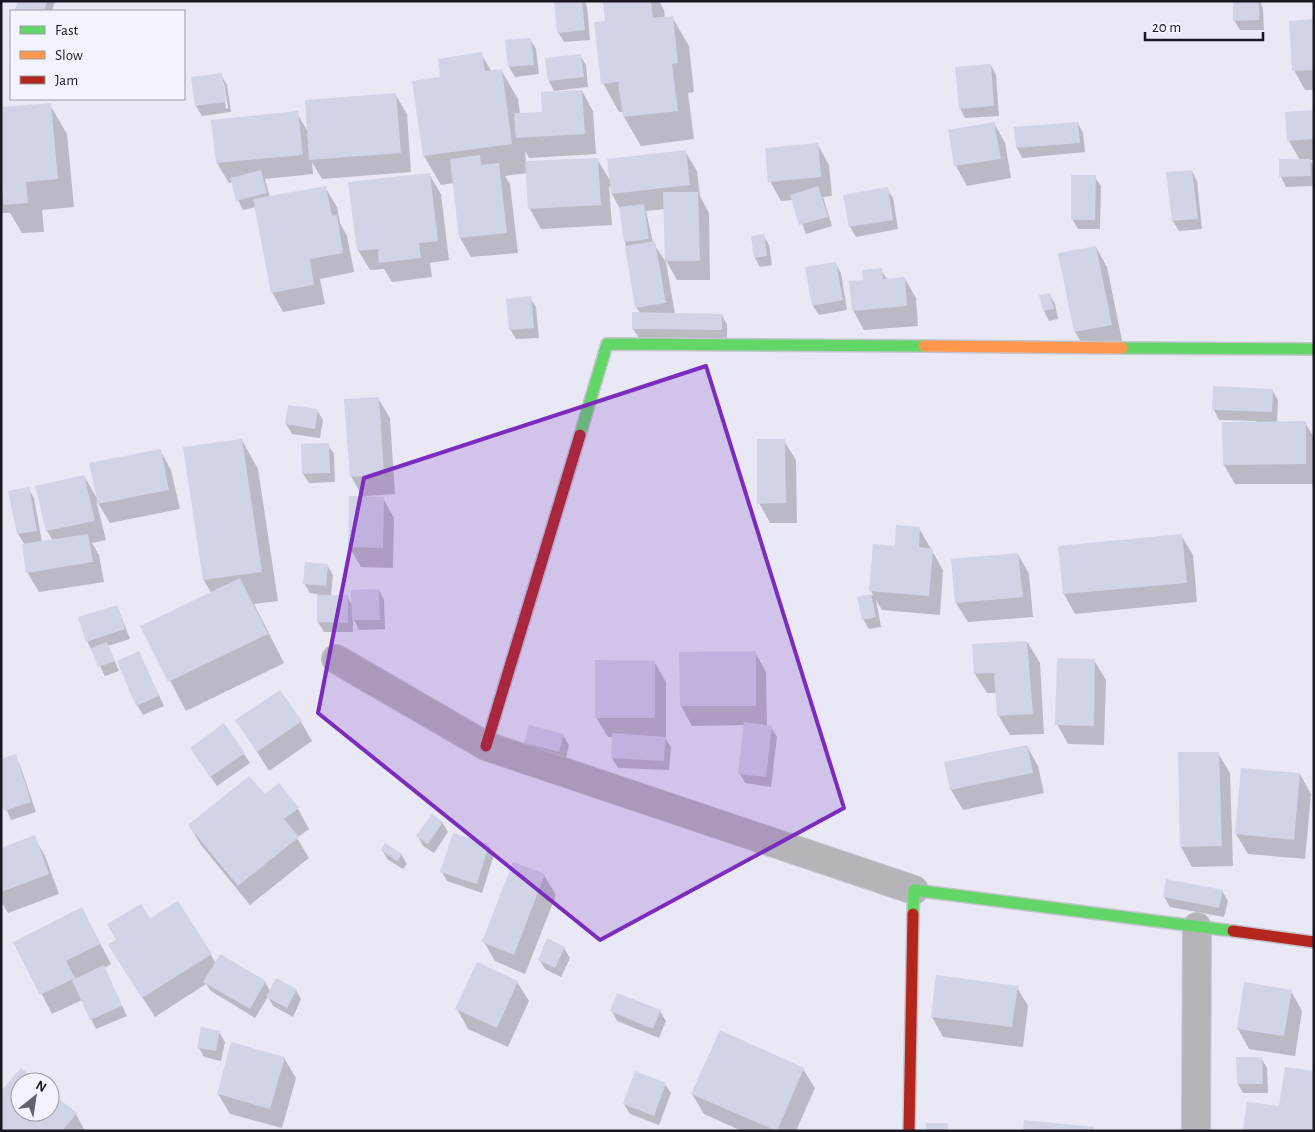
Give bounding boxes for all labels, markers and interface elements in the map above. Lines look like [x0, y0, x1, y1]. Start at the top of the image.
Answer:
legend [10, 10, 185, 100]
scale bar [1145, 10, 1262, 42]
text: 20 m [1152, 20, 1181, 35]
text: Fast [55, 23, 79, 38]
text: Slow [55, 48, 83, 63]
text: Jam [55, 73, 78, 88]
north arrow [10, 1072, 60, 1122]
text: N [33, 1078, 49, 1095]

